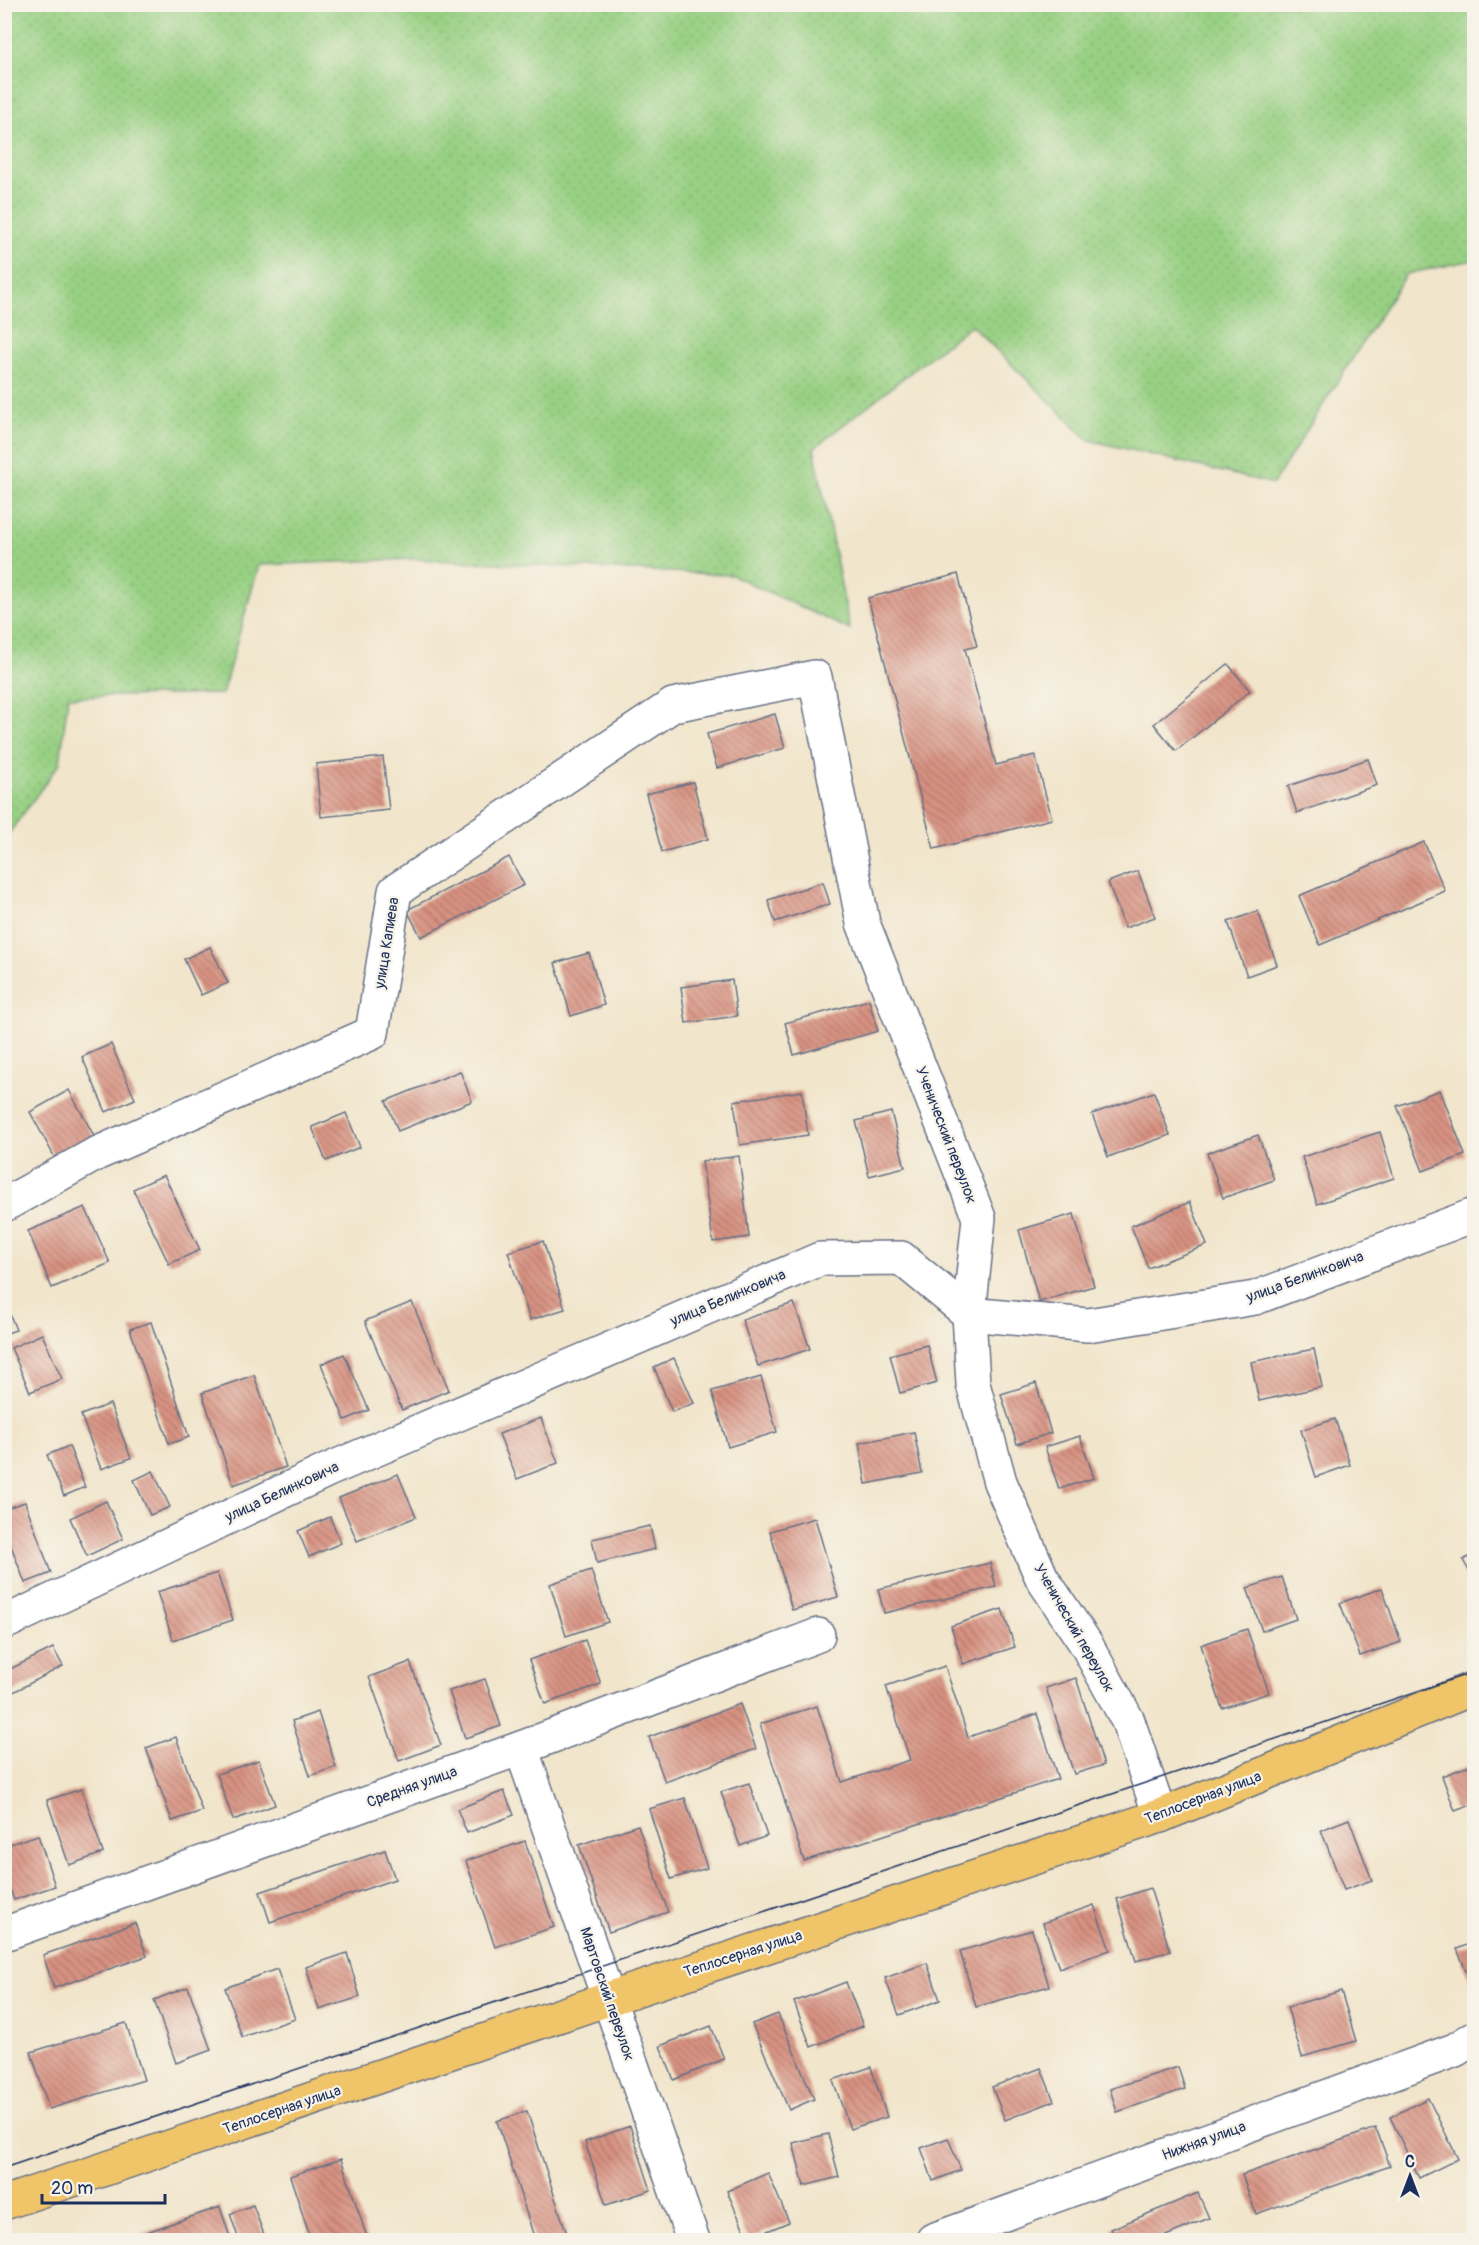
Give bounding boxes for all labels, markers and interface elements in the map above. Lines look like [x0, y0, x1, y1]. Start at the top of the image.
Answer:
street label: улица Капиева [370, 896, 404, 991]
street label: Ученический переулок [911, 1064, 981, 1206]
street label: улица Белинковича [1243, 1247, 1366, 1307]
street label: улица Белинковича [667, 1265, 789, 1331]
street label: улица Белинковича [221, 1457, 342, 1527]
street label: Ученический переулок [1029, 1560, 1119, 1696]
street label: Средняя улица [364, 1762, 460, 1812]
street label: Теплосерная улица [1142, 1767, 1264, 1829]
street label: Мартовский переулок [575, 1925, 639, 2063]
street label: Теплосерная улица [681, 1926, 805, 1982]
street label: Теплосерная улица [221, 2081, 344, 2139]
street label: Нижняя улица [1159, 2117, 1249, 2165]
north arrow [1380, 2146, 1440, 2206]
text: С [1405, 2152, 1415, 2172]
scale bar [42, 2167, 165, 2205]
text: 20 m [51, 2177, 93, 2200]

